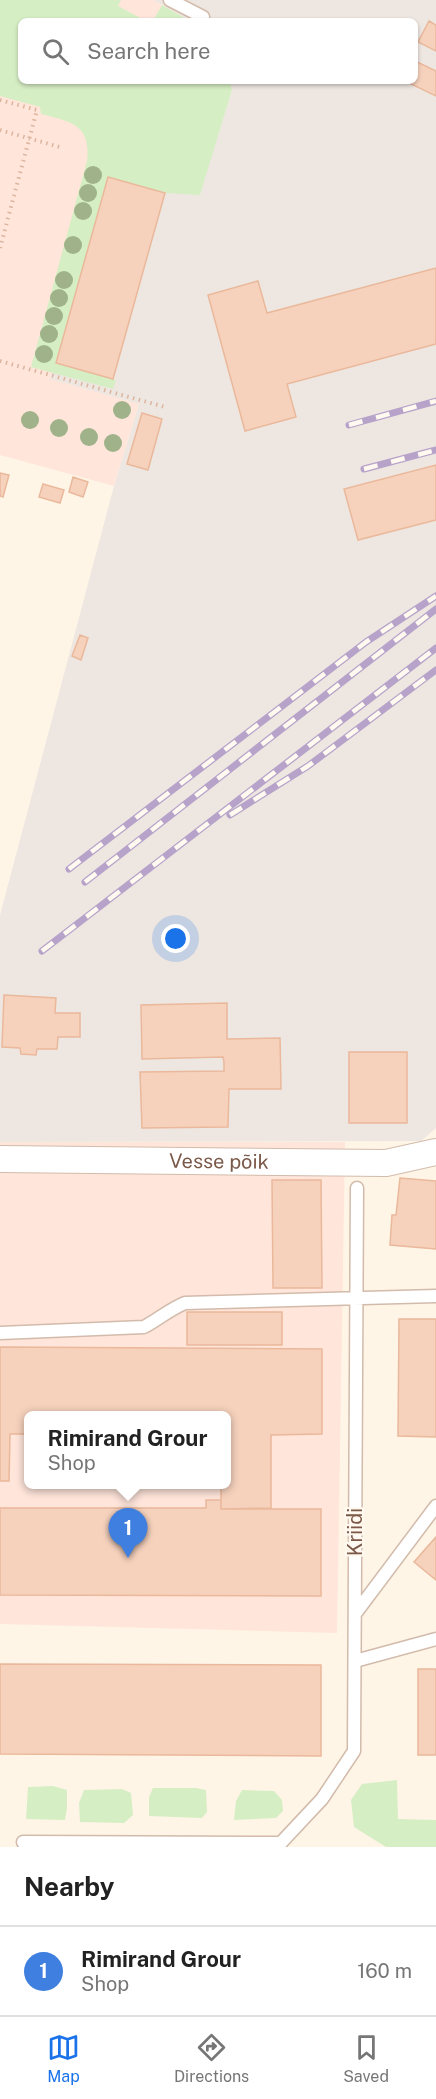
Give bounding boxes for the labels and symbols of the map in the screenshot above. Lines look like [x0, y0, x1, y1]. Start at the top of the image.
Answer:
your location [161, 924, 190, 953]
street label: Vesse põik [169, 1149, 269, 1174]
pin: 1 [108, 1508, 148, 1558]
street label: Kriidi [343, 1508, 367, 1556]

